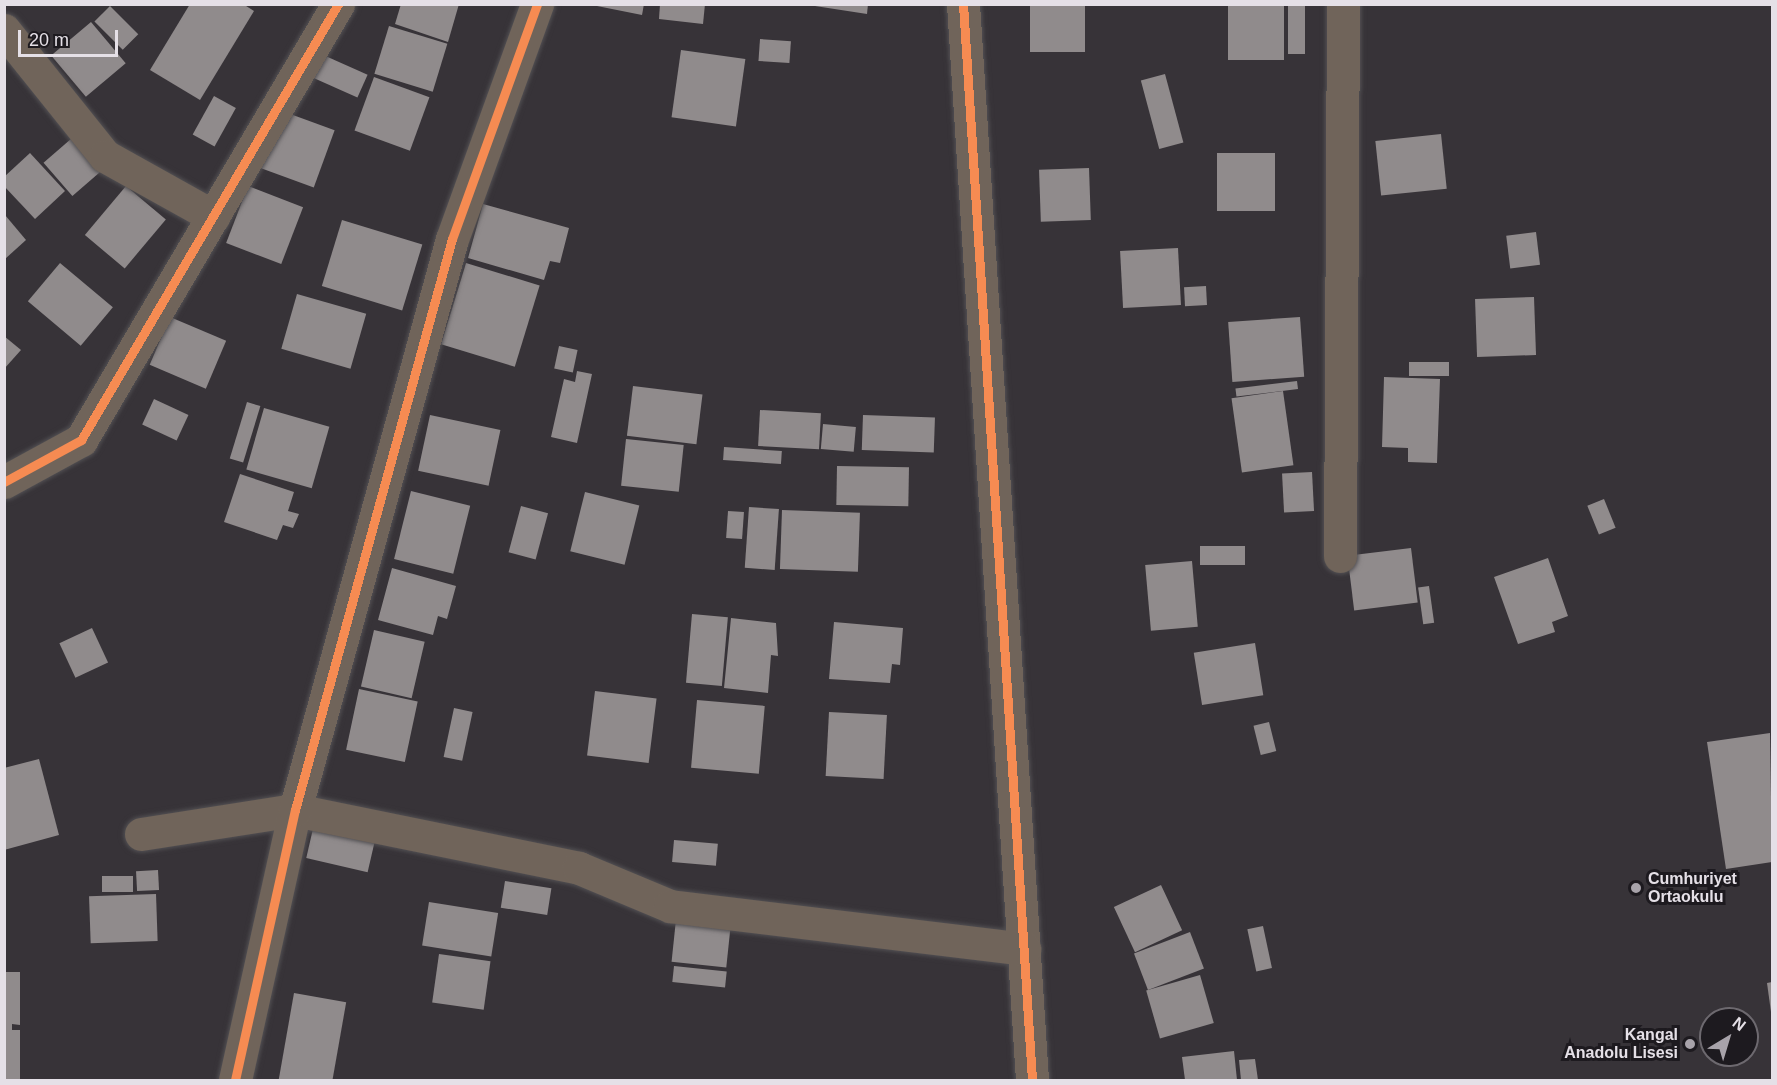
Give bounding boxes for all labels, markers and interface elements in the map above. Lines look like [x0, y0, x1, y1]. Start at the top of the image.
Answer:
scale bar [21, 18, 122, 56]
text: 20 m [29, 30, 69, 50]
place label: Cumhuriyet Ortaokulu [1648, 869, 1737, 907]
marker: Cumhuriyet Ortaokulu [1629, 881, 1643, 895]
north arrow [1699, 1007, 1759, 1067]
text: N [1729, 1014, 1749, 1034]
place label: Kangal Anadolu Lisesi [1564, 1025, 1678, 1063]
marker: Kangal Anadolu Lisesi [1683, 1037, 1697, 1051]

